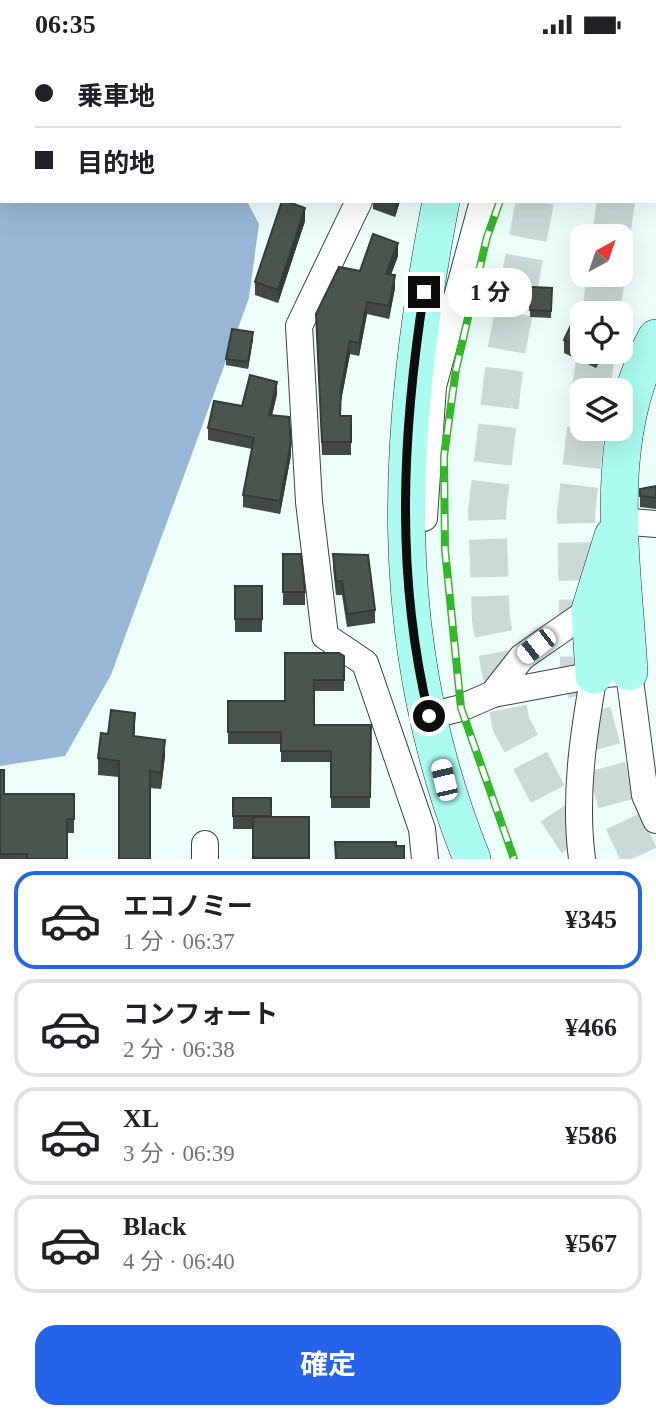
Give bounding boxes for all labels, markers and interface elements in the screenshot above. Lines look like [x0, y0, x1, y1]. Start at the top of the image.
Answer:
text: 06:35 [35, 10, 96, 39]
text: 乗車地 [77, 82, 155, 111]
text: 目的地 [77, 149, 155, 178]
north arrow [570, 224, 634, 287]
map controls [570, 224, 633, 441]
callout: 1 分 [448, 267, 532, 317]
route end [408, 276, 440, 308]
text: 1 分 [470, 280, 510, 305]
button: locate [570, 301, 633, 364]
button: layers [570, 378, 633, 441]
car [513, 625, 560, 667]
route start [413, 700, 445, 732]
car [430, 757, 459, 803]
icon: car [39, 889, 102, 952]
text: エコノミー [123, 892, 253, 921]
text: ¥345 [565, 905, 617, 934]
text: 1 分 · 06:37 [123, 929, 235, 954]
icon: car [39, 997, 102, 1060]
text: コンフォート [123, 1000, 278, 1029]
text: ¥466 [565, 1013, 617, 1042]
text: 2 分 · 06:38 [123, 1037, 235, 1062]
text: XL [123, 1104, 159, 1133]
icon: car [39, 1105, 102, 1168]
text: ¥586 [565, 1121, 617, 1150]
text: 3 分 · 06:39 [123, 1141, 235, 1166]
text: Black [123, 1212, 187, 1241]
icon: car [39, 1213, 102, 1276]
text: ¥567 [565, 1229, 617, 1258]
text: 4 分 · 06:40 [123, 1249, 235, 1274]
button: 確定 [35, 1325, 621, 1405]

